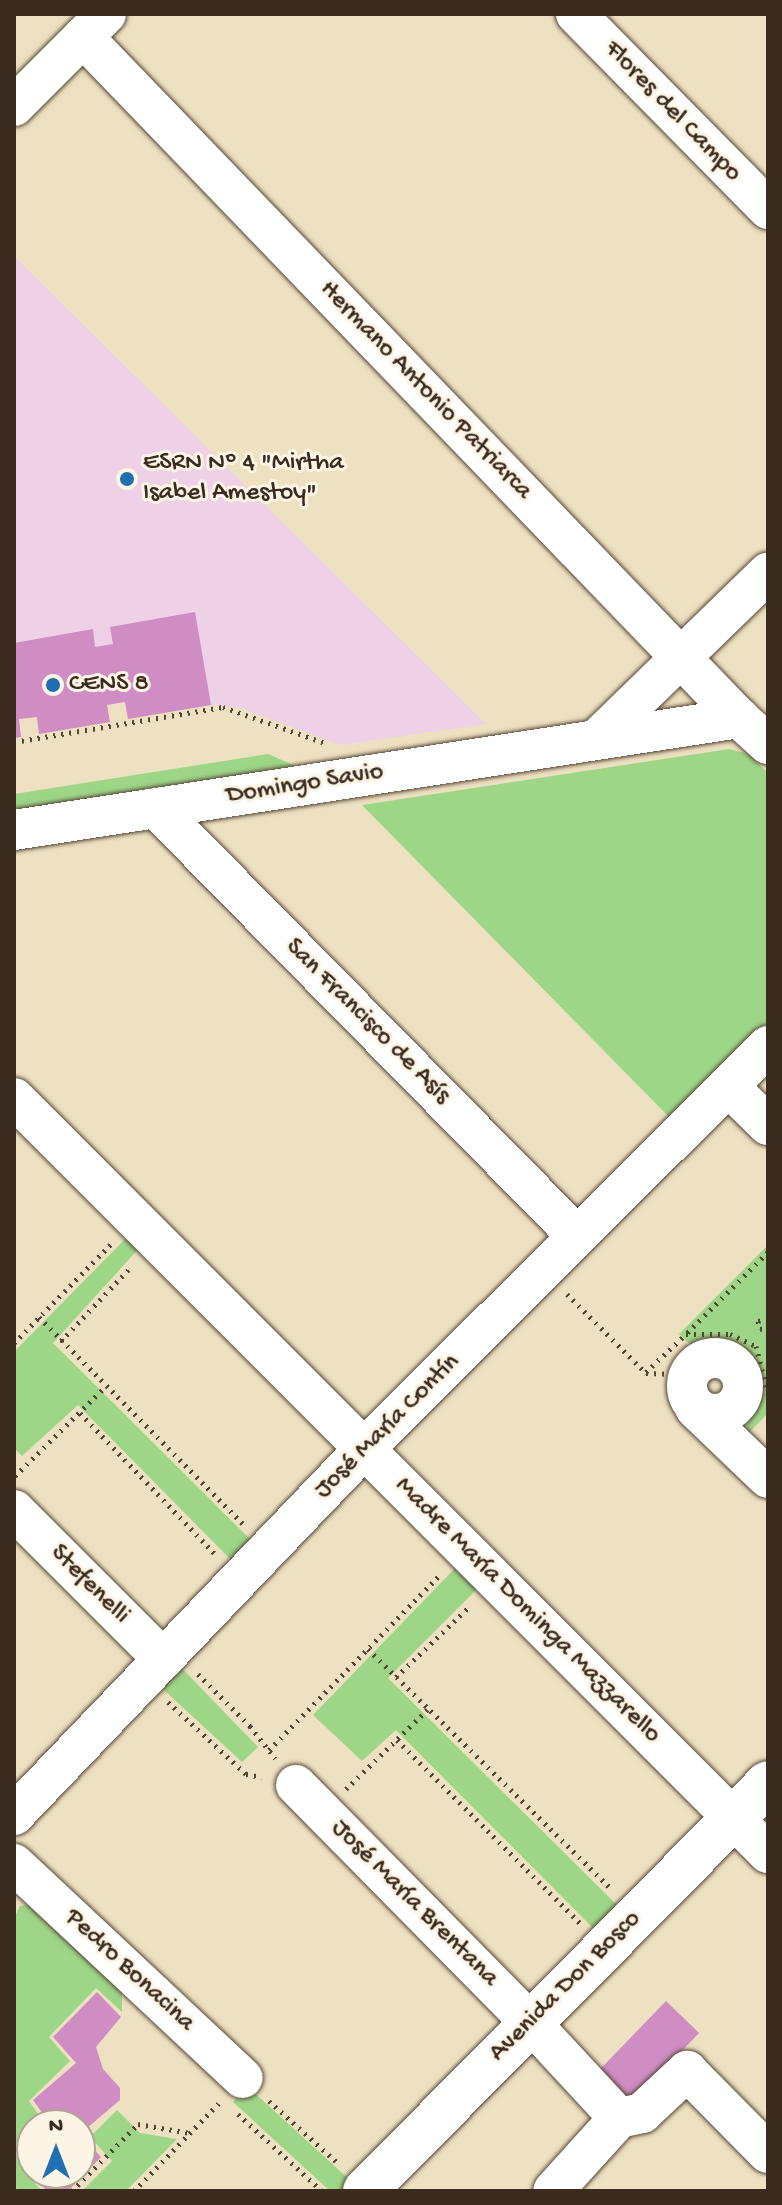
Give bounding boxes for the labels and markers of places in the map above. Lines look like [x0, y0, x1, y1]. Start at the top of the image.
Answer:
place label: ESRN Nº 4 "Mirtha Isabel Amestoy" [143, 448, 344, 510]
marker: ESRN Nº 4 "Mirtha Isabel Amestoy" [118, 470, 136, 488]
place label: CENS 8 [69, 669, 149, 701]
marker: CENS 8 [44, 676, 62, 694]

